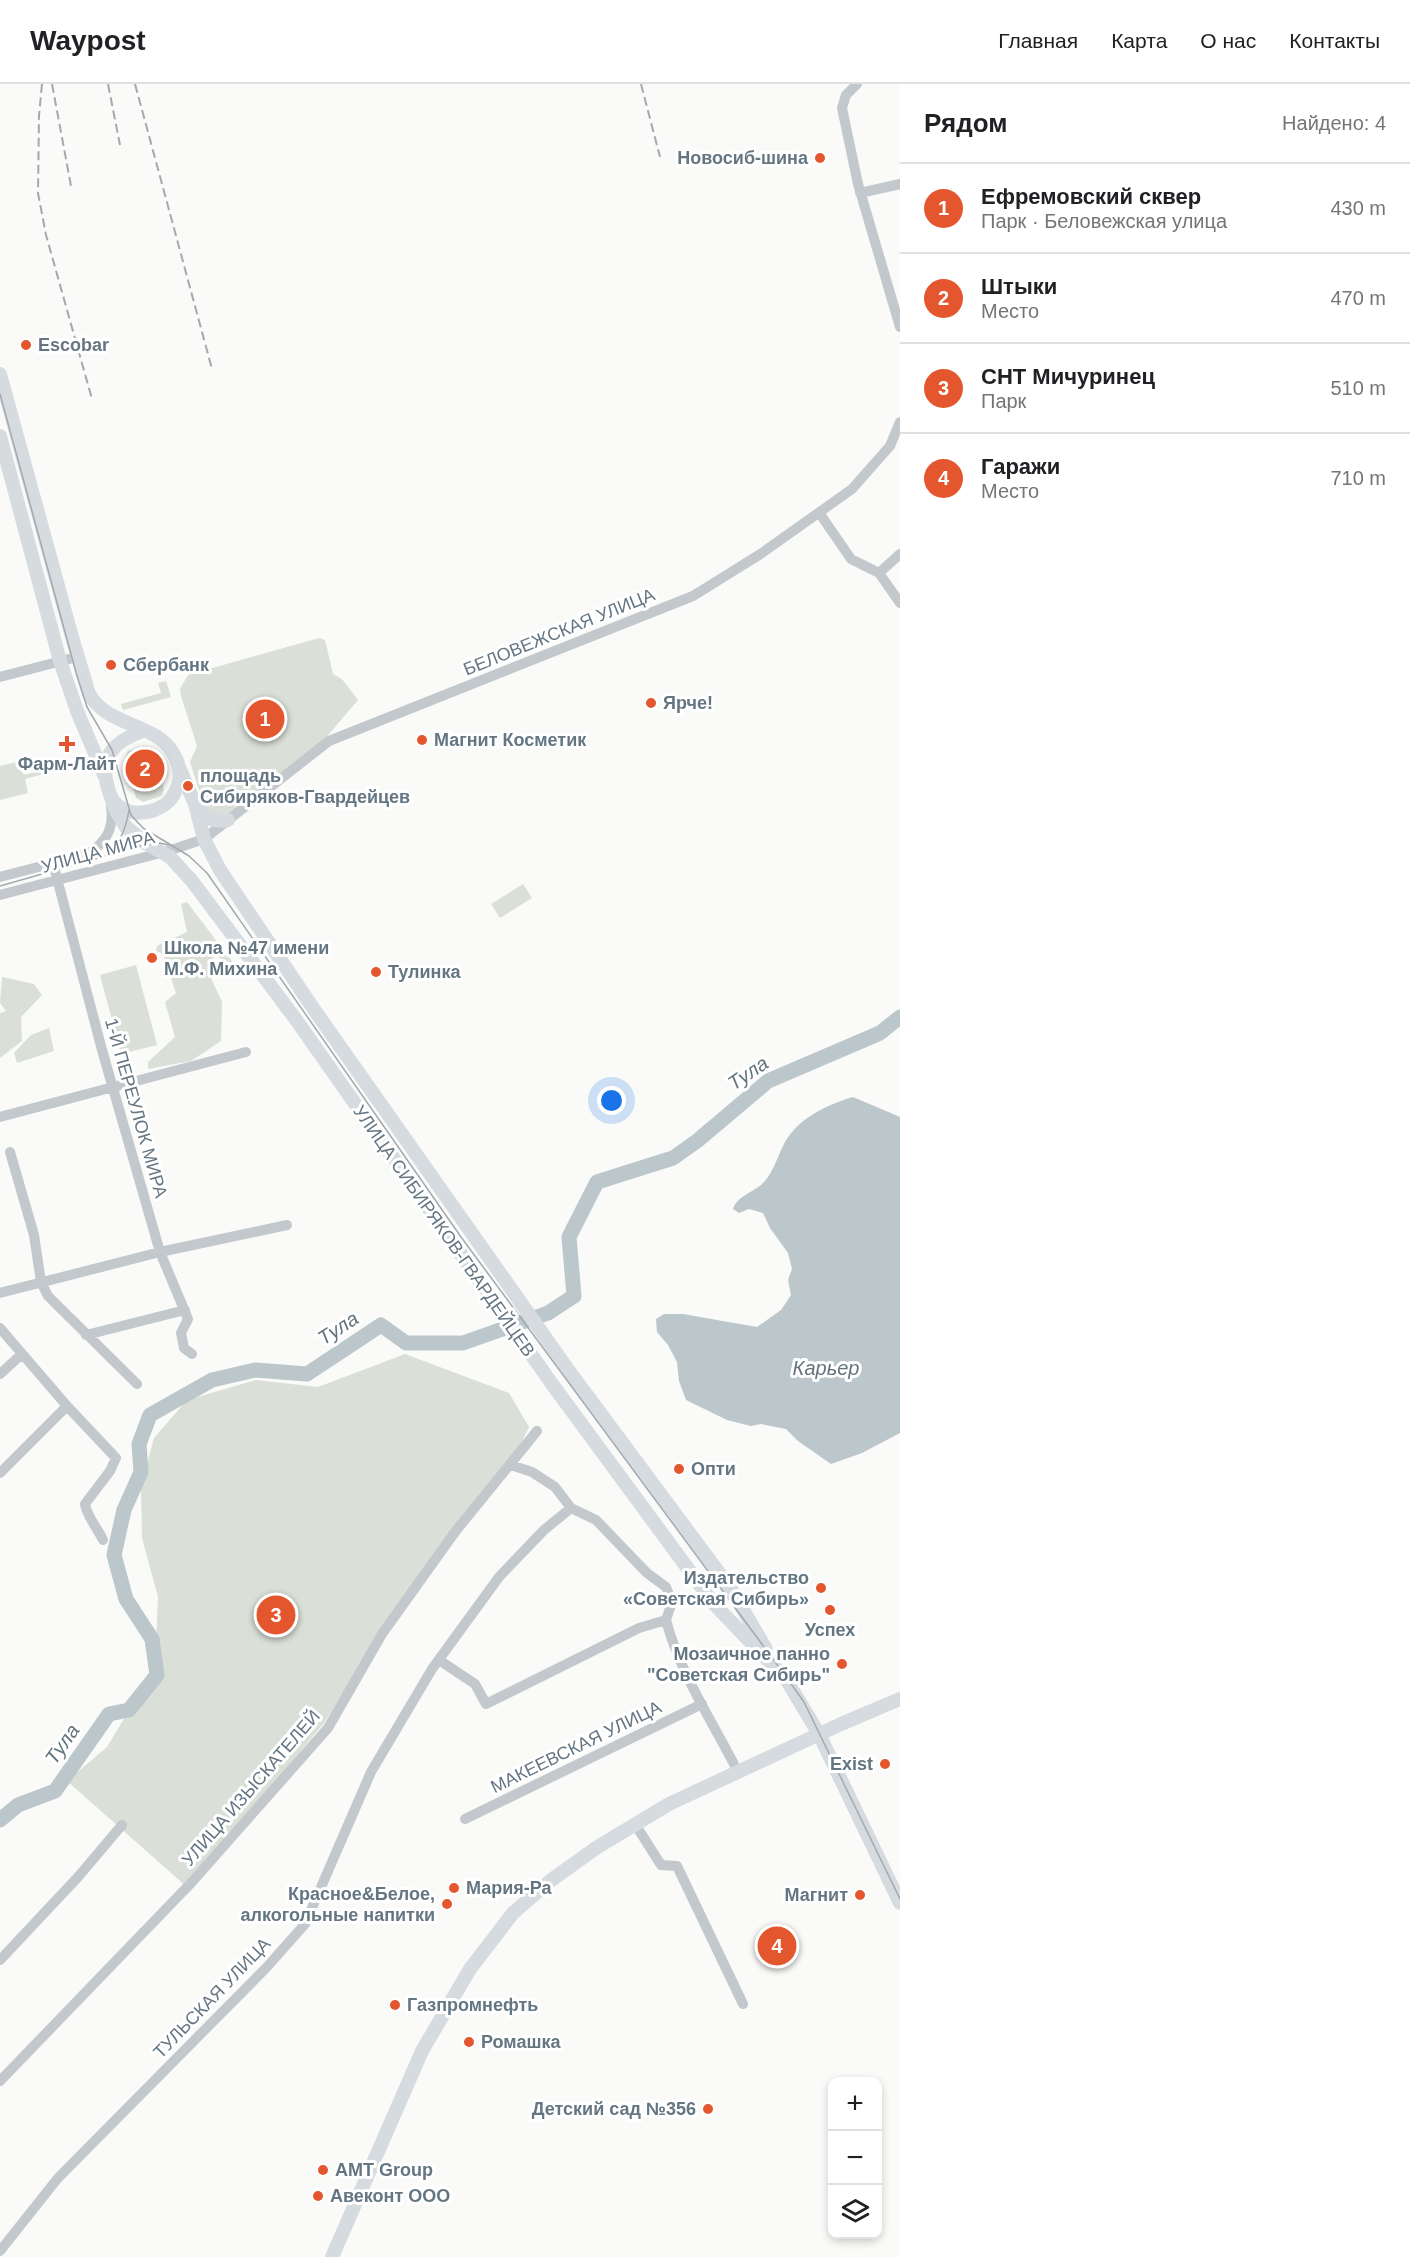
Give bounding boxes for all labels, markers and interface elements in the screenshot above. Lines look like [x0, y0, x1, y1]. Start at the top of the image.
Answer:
text: Waypost [30, 25, 146, 56]
text: Главная [998, 29, 1078, 52]
text: Карта [1111, 29, 1167, 52]
text: О нас [1200, 29, 1256, 52]
text: Контакты [1289, 29, 1380, 52]
text: Рядом [924, 108, 1007, 138]
text: Найдено: 4 [1282, 112, 1386, 134]
place label: Новосиб-шина [677, 148, 809, 168]
marker: Новосиб-шина [813, 151, 827, 165]
text: Ефремовский сквер [981, 184, 1201, 209]
text: 1 [938, 197, 949, 219]
text: 430 m [1330, 197, 1386, 219]
text: Парк · Беловежская улица [981, 210, 1227, 232]
text: Штыки [981, 274, 1057, 299]
text: 2 [938, 287, 949, 309]
text: 470 m [1330, 287, 1386, 309]
text: Место [981, 300, 1039, 322]
place label: Escobar [38, 335, 109, 355]
marker: Escobar [19, 338, 33, 352]
text: СНТ Мичуринец [981, 364, 1155, 389]
text: 3 [938, 377, 949, 399]
text: 510 m [1330, 377, 1386, 399]
text: Парк [981, 390, 1026, 412]
text: Гаражи [981, 454, 1060, 479]
text: 4 [938, 467, 949, 489]
text: 710 m [1330, 467, 1386, 489]
text: Место [981, 480, 1039, 502]
street label: БЕЛОВЕЖСКАЯ УЛИЦА [460, 584, 658, 680]
place label: Сбербанк [123, 655, 210, 675]
marker: Сбербанк [104, 658, 118, 672]
place label: Ярче! [663, 693, 713, 713]
pin: 1 [246, 696, 284, 742]
marker: Ярче! [644, 696, 658, 710]
place label: Магнит Косметик [434, 730, 587, 750]
marker: Магнит Косметик [415, 733, 429, 747]
marker: Фарм-Лайт [60, 737, 74, 751]
pin: 2 [126, 746, 164, 792]
place label: Фарм-Лайт [18, 754, 116, 774]
place label: площадь Сибиряков-Гвардейцев [200, 766, 410, 807]
marker: площадь Сибиряков-Гвардейцев [181, 779, 195, 793]
street label: УЛИЦА МИРА [39, 827, 157, 877]
place label: Школа №47 имени М.Ф. Михина [164, 938, 329, 979]
marker: Школа №47 имени М.Ф. Михина [145, 951, 159, 965]
place label: Тулинка [388, 962, 461, 982]
marker: Тулинка [369, 965, 383, 979]
street label: 1-Й ПЕРЕУЛОК МИРА [101, 1016, 172, 1200]
water label: Тула [724, 1052, 772, 1094]
your location [597, 1086, 626, 1115]
street label: УЛИЦА СИБИРЯКОВ-ГВАРДЕЙЦЕВ [349, 1101, 540, 1360]
water label: Тула [314, 1307, 362, 1349]
water label: Карьер [793, 1357, 859, 1379]
place label: Опти [691, 1459, 736, 1479]
marker: Опти [672, 1462, 686, 1476]
place label: Издательство «Советская Сибирь» [623, 1568, 809, 1609]
marker: Издательство «Советская Сибирь» [814, 1581, 828, 1595]
pin: 3 [256, 1592, 296, 1637]
marker: Успех [823, 1603, 837, 1617]
place label: Успех [805, 1620, 855, 1640]
place label: Мозаичное панно "Советская Сибирь" [647, 1644, 830, 1685]
marker: Мозаичное панно "Советская Сибирь" [835, 1657, 849, 1671]
street label: МАКЕЕВСКАЯ УЛИЦА [487, 1697, 665, 1797]
street label: УЛИЦА ИЗЫСКАТЕЛЕЙ [177, 1706, 324, 1870]
water label: Тула [40, 1720, 84, 1768]
place label: Exist [830, 1754, 873, 1774]
marker: Exist [878, 1757, 892, 1771]
place label: Мария-Ра [466, 1878, 553, 1898]
marker: Мария-Ра [447, 1881, 461, 1895]
place label: Красное&Белое, алкогольные напитки [241, 1884, 435, 1925]
place label: Магнит [785, 1885, 848, 1905]
marker: Магнит [853, 1888, 867, 1902]
marker: Красное&Белое, алкогольные напитки [440, 1897, 454, 1911]
pin: 4 [758, 1924, 796, 1968]
street label: ТУЛЬСКАЯ УЛИЦА [149, 1934, 275, 2062]
place label: Газпромнефть [407, 1995, 538, 2015]
marker: Газпромнефть [388, 1998, 402, 2012]
place label: Ромашка [481, 2032, 561, 2052]
marker: Ромашка [462, 2035, 476, 2049]
map controls [828, 2077, 882, 2239]
button: + [828, 2077, 882, 2131]
place label: Детский сад №356 [532, 2099, 696, 2119]
marker: Детский сад №356 [701, 2102, 715, 2116]
button: − [828, 2131, 882, 2185]
place label: АМТ Group [335, 2160, 433, 2180]
marker: АМТ Group [316, 2163, 330, 2177]
button: layers [828, 2185, 882, 2239]
place label: Авеконт ООО [330, 2186, 450, 2206]
marker: Авеконт ООО [311, 2189, 325, 2203]

